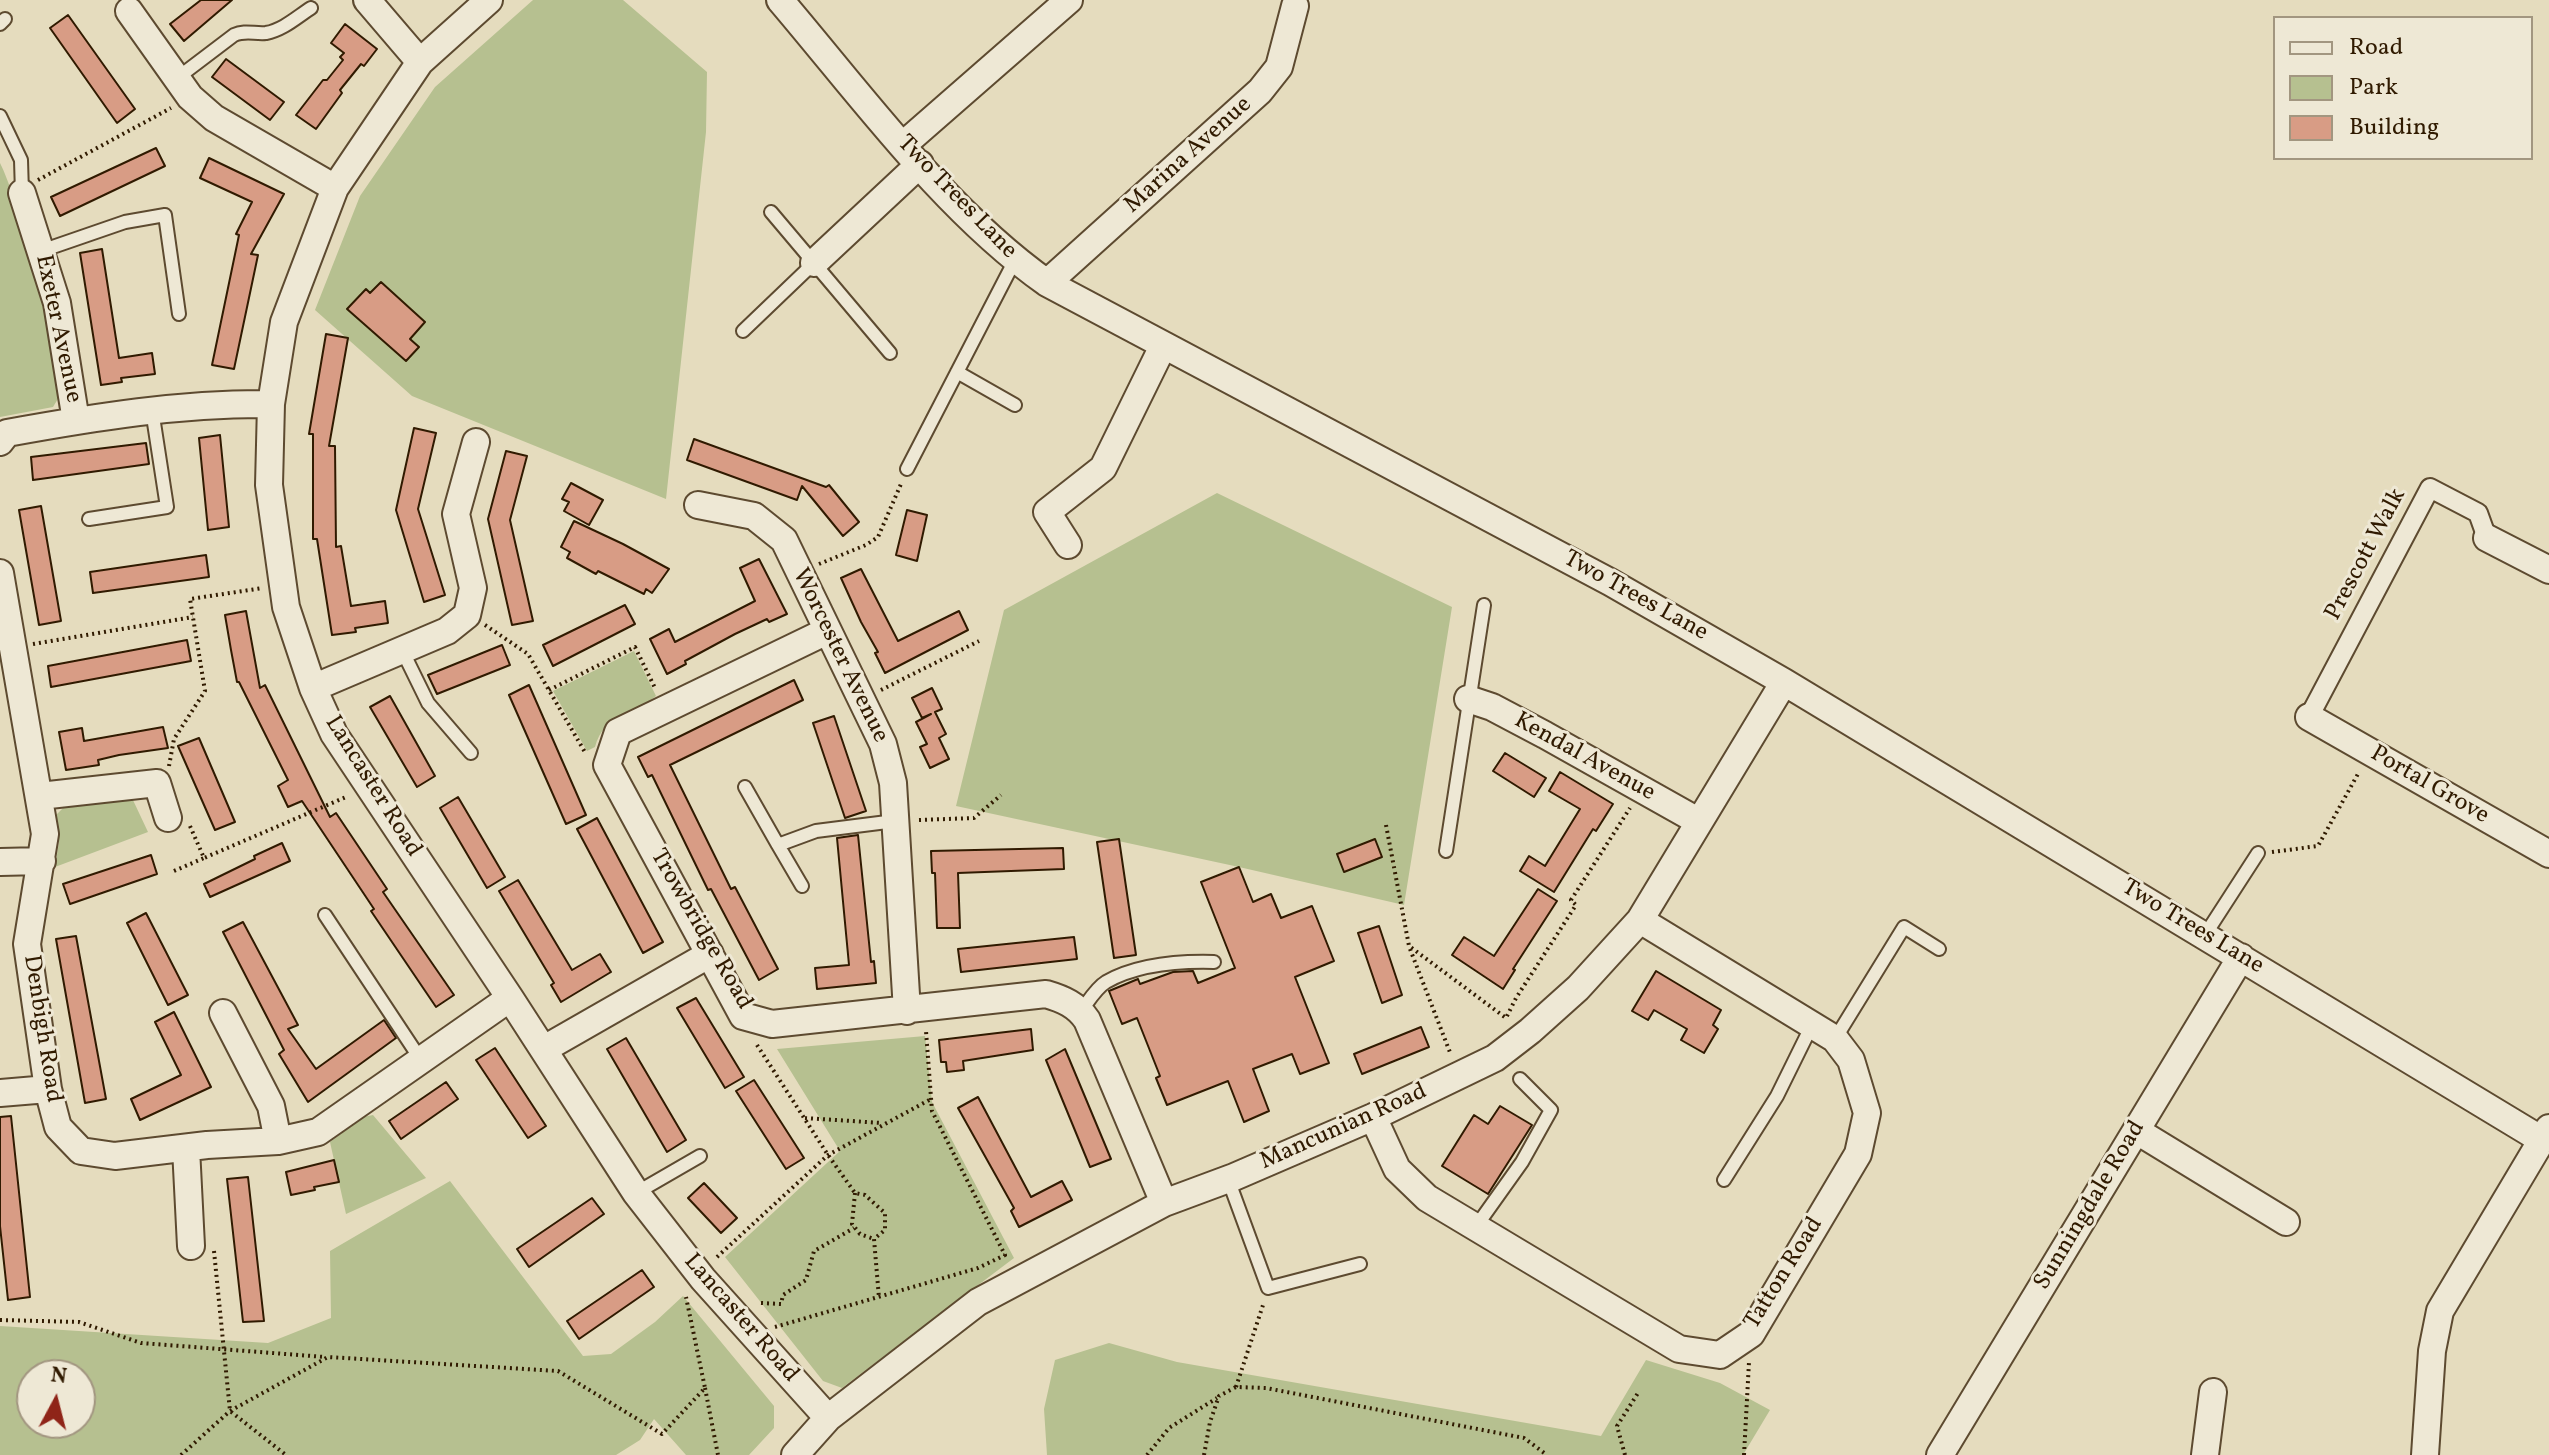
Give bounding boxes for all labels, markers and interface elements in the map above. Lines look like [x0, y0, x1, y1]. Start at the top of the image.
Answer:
legend [2273, 16, 2533, 160]
text: Road [2349, 31, 2403, 65]
text: Park [2349, 71, 2398, 105]
street label: Marina Avenue [1119, 91, 1259, 221]
text: Building [2349, 111, 2439, 145]
street label: Two Trees Lane [890, 130, 1022, 266]
street label: Exeter Avenue [27, 252, 87, 406]
street label: Prescott Walk [2320, 484, 2414, 626]
street label: Two Trees Lane [1558, 545, 1712, 649]
street label: Worcester Avenue [784, 564, 894, 748]
street label: Kendal Avenue [1508, 707, 1660, 809]
street label: Lancaster Road [317, 711, 427, 863]
street label: Portal Grove [2364, 740, 2494, 832]
street label: Trowbridge Road [642, 845, 758, 1015]
street label: Two Trees Lane [2116, 874, 2268, 982]
street label: Denbigh Road [15, 953, 67, 1105]
street label: Mancunian Road [1256, 1078, 1432, 1178]
street label: Sunningdale Road [2029, 1116, 2153, 1296]
street label: Tatton Road [1739, 1213, 1831, 1335]
street label: Lancaster Road [676, 1249, 804, 1389]
north arrow [16, 1359, 96, 1439]
text: N [49, 1360, 69, 1393]

